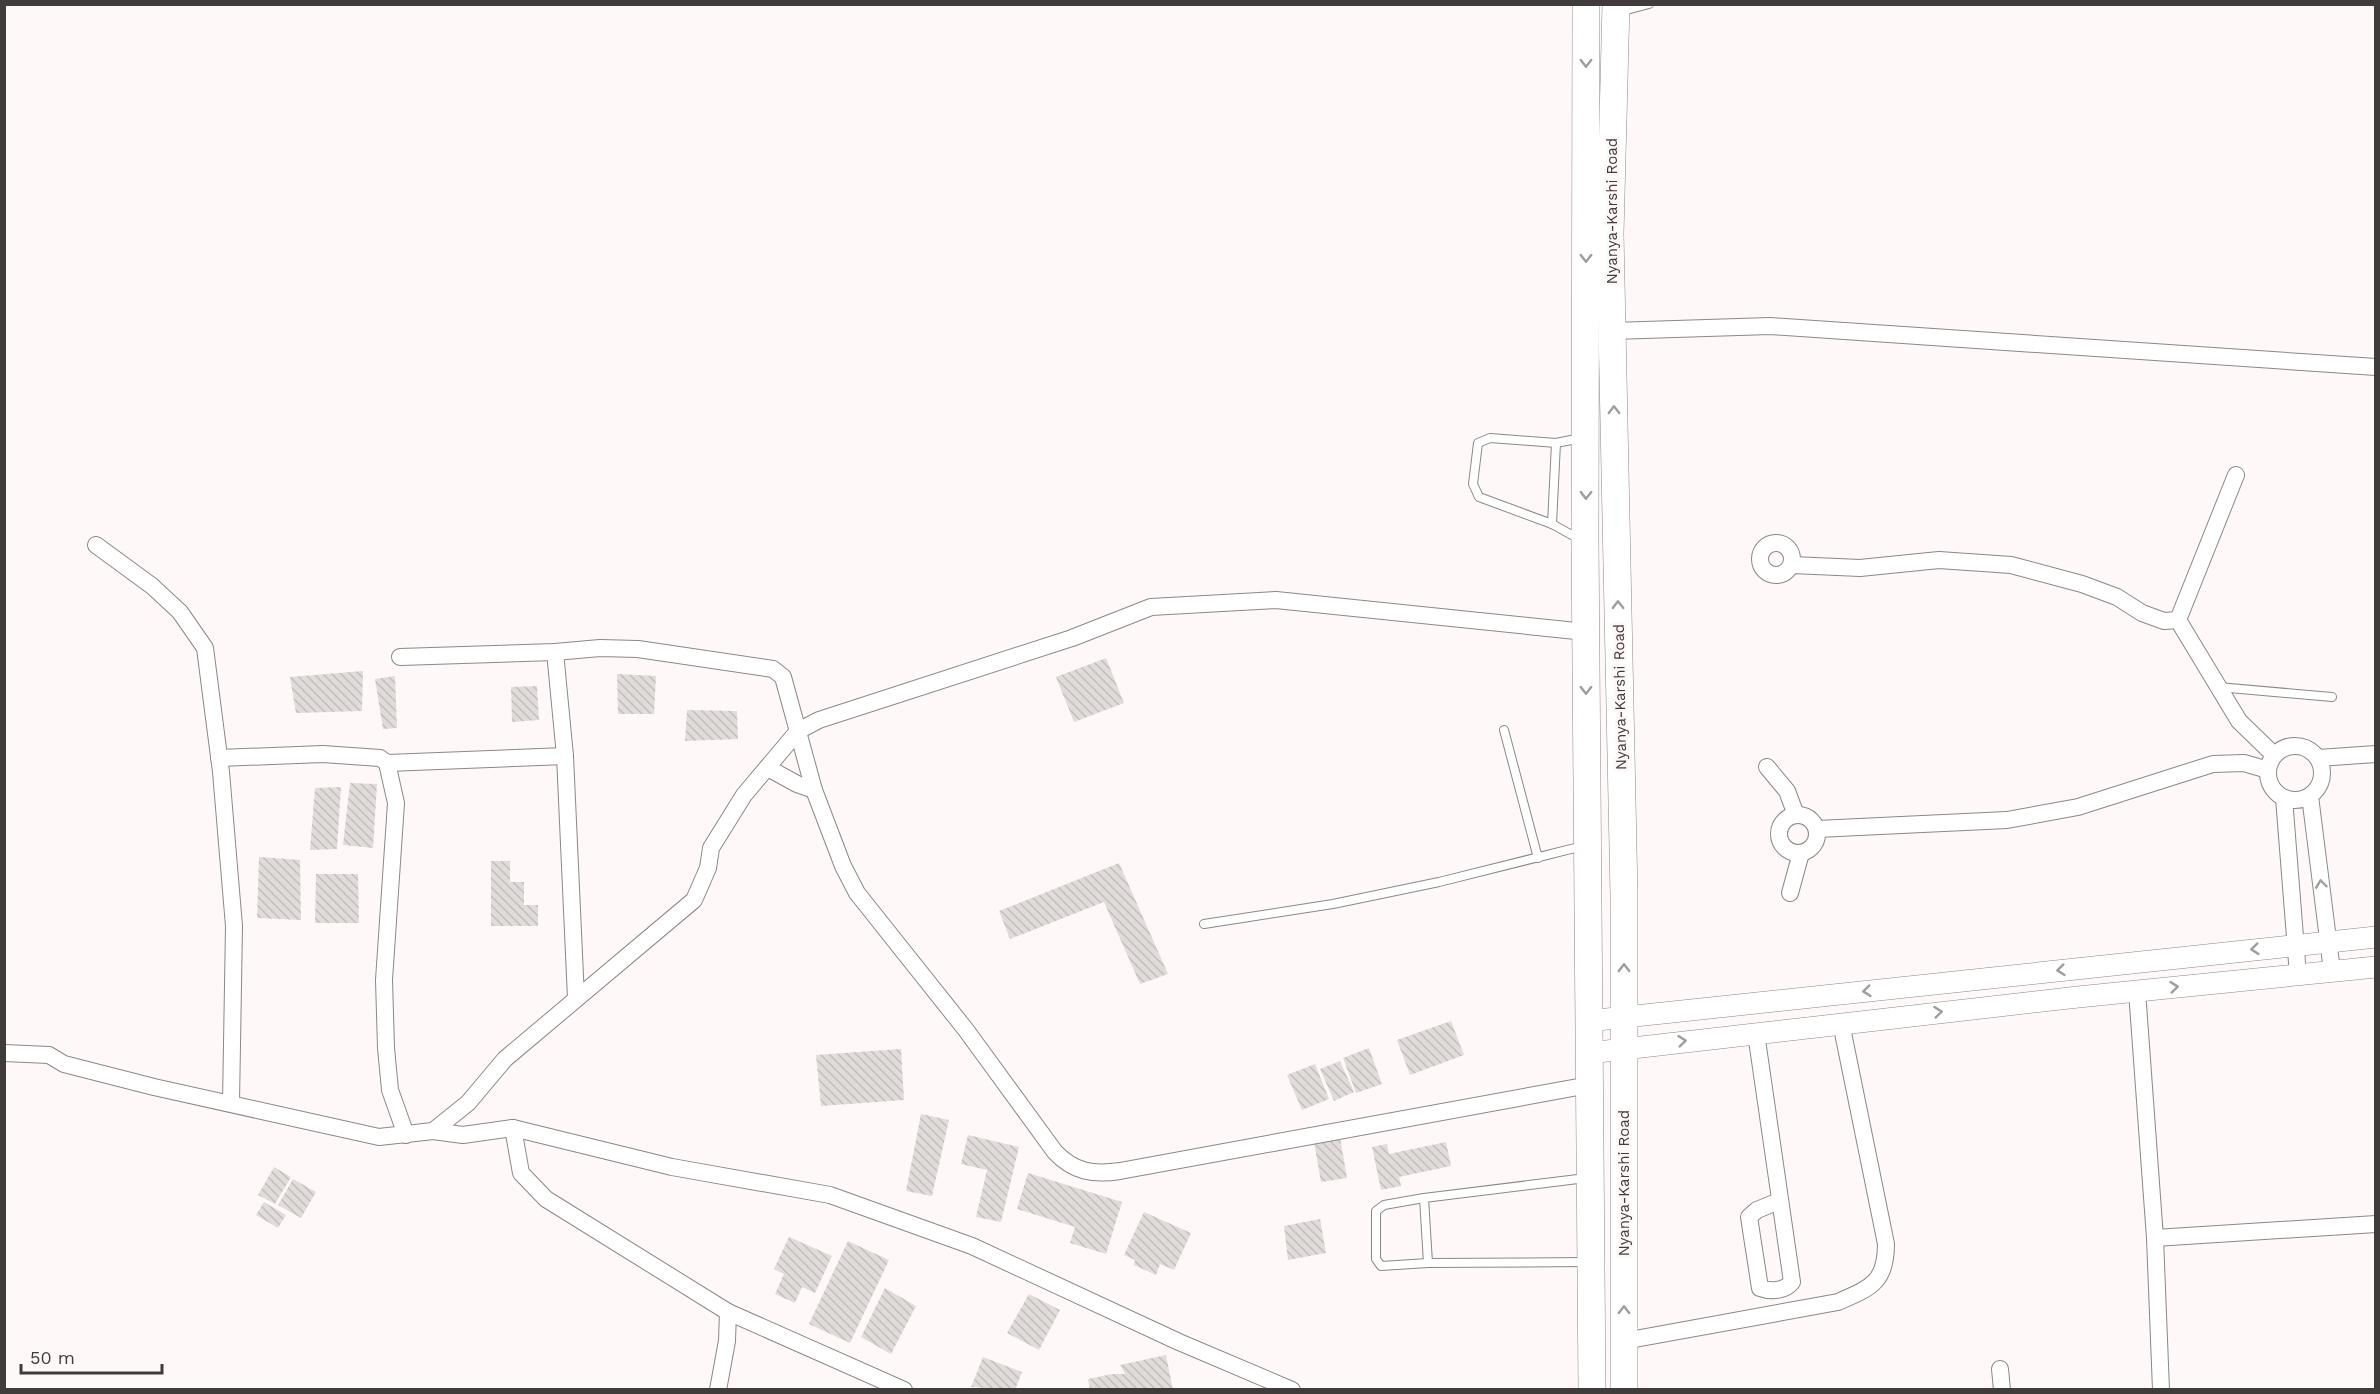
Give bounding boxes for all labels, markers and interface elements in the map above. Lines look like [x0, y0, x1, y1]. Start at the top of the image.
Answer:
one-way arrow [1580, 58, 1592, 67]
street label: Nyanya-Karshi Road [1603, 138, 1621, 284]
one-way arrow [1580, 253, 1592, 262]
one-way arrow [1608, 406, 1620, 415]
one-way arrow [1579, 490, 1592, 499]
one-way arrow [1611, 601, 1624, 610]
street label: Nyanya-Karshi Road [1610, 624, 1630, 770]
one-way arrow [1580, 685, 1592, 694]
one-way arrow [2315, 880, 2328, 889]
one-way arrow [2250, 942, 2259, 955]
one-way arrow [2056, 963, 2065, 976]
one-way arrow [1618, 964, 1630, 973]
one-way arrow [2169, 981, 2178, 994]
one-way arrow [1862, 984, 1871, 997]
one-way arrow [1934, 1007, 1943, 1019]
one-way arrow [1677, 1035, 1686, 1048]
street label: Nyanya-Karshi Road [1615, 1110, 1633, 1256]
one-way arrow [1618, 1306, 1630, 1315]
scale bar [21, 1337, 162, 1375]
text: 50 m [30, 1347, 75, 1368]

